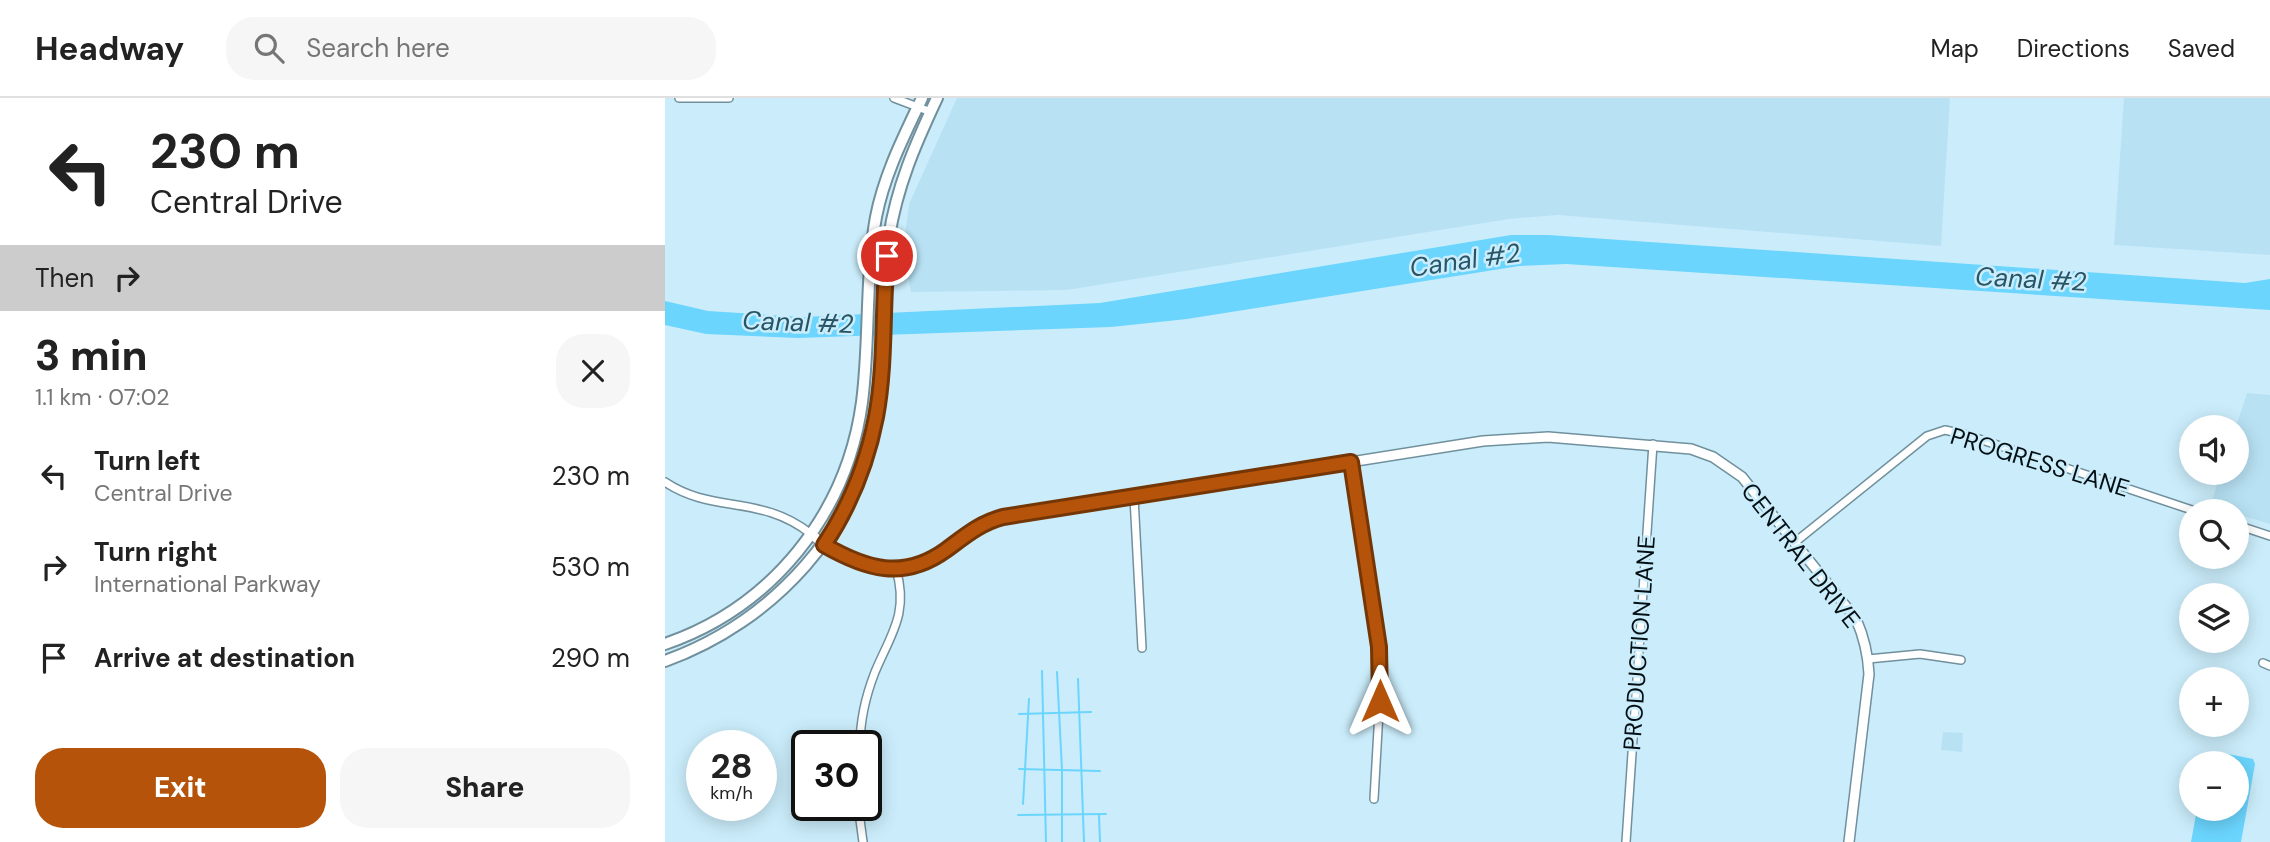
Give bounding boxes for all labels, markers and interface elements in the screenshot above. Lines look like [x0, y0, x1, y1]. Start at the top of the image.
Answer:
search box [226, 17, 716, 80]
text: Headway [35, 27, 184, 70]
icon: search [250, 29, 288, 67]
text: Search here [306, 31, 450, 65]
text: Map [1931, 33, 1979, 64]
text: Directions [2017, 33, 2130, 64]
text: Saved [2168, 33, 2235, 64]
text: 230 m [150, 119, 300, 183]
icon: left [35, 126, 126, 217]
text: Central Drive [150, 181, 343, 223]
pin [857, 226, 917, 286]
water label: Canal #2 [1407, 235, 1523, 285]
icon: arrive [868, 237, 906, 275]
icon: right [108, 259, 146, 297]
water label: Canal #2 [1974, 259, 2088, 299]
text: Then [35, 261, 94, 295]
water label: Canal #2 [742, 303, 854, 341]
text: 3 min [35, 328, 148, 383]
button: close [556, 334, 630, 408]
text: 1.1 km · 07:02 [35, 382, 169, 412]
map controls [2179, 415, 2249, 821]
button: sound [2179, 415, 2249, 485]
street label: PROGRESS LANE [1947, 420, 2133, 504]
text: Turn left [94, 444, 201, 478]
icon: left [35, 457, 73, 495]
text: 230 m [552, 459, 630, 493]
street label: CENTRAL DRIVE [1735, 476, 1867, 634]
text: Central Drive [94, 478, 233, 508]
button: search [2179, 499, 2249, 569]
text: Turn right [94, 535, 218, 569]
street label: PRODUCTION LANE [1616, 535, 1662, 751]
icon: right [35, 548, 73, 586]
text: 530 m [551, 550, 630, 584]
text: International Parkway [94, 569, 321, 599]
button: layers [2179, 583, 2249, 653]
icon: arrive [35, 639, 73, 677]
text: Arrive at destination [94, 641, 355, 675]
text: 290 m [551, 641, 630, 675]
position arrow [1343, 664, 1417, 738]
button: + [2179, 667, 2249, 737]
speed limit sign: 30 [791, 730, 882, 821]
text: 28 [710, 743, 753, 789]
button: Exit [35, 748, 326, 828]
button: Share [340, 748, 630, 828]
button: − [2179, 751, 2249, 821]
text: km/h [710, 781, 753, 805]

